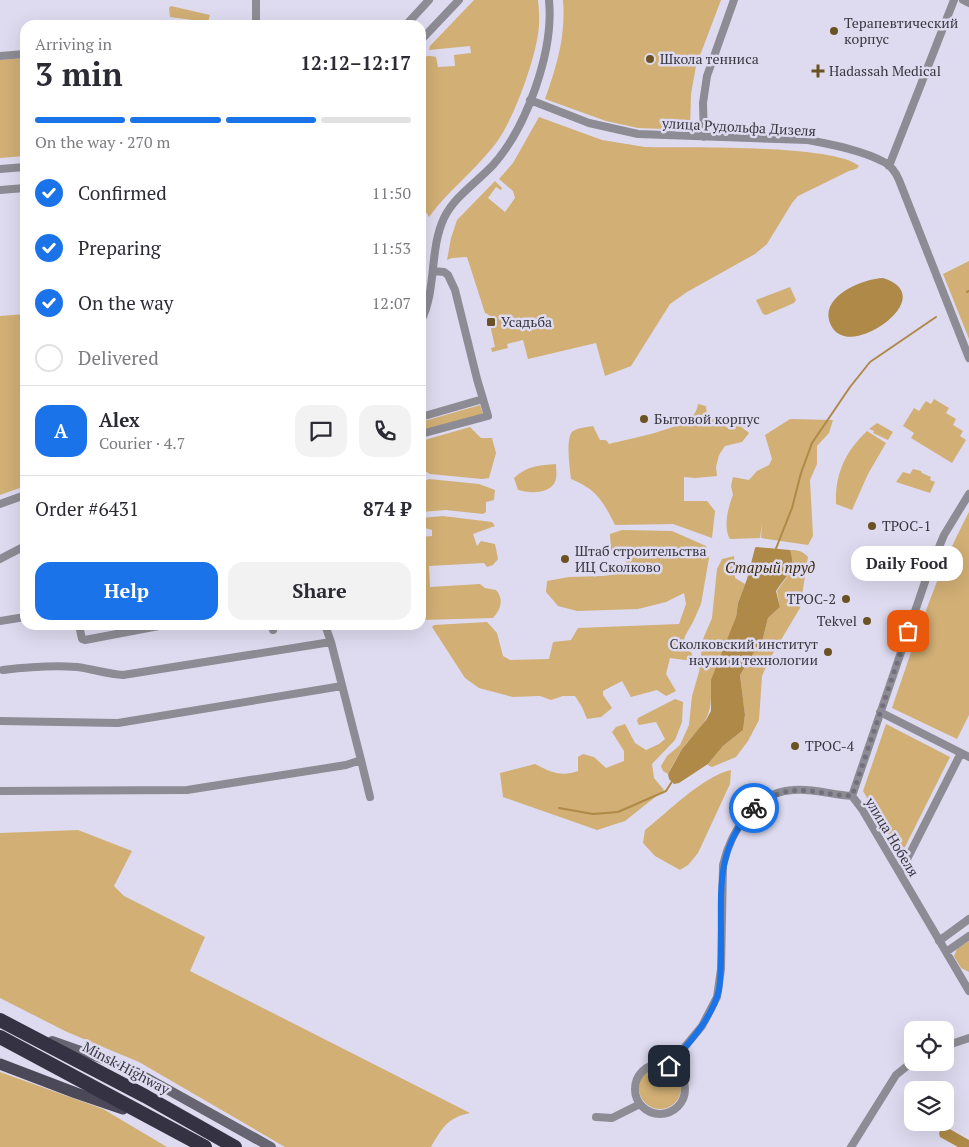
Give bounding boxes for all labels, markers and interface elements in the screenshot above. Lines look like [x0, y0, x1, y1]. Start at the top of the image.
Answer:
place label: Терапевтический корпус [844, 13, 959, 48]
marker: Терапевтический корпус [828, 25, 840, 37]
text: Arriving in [35, 33, 112, 55]
place label: Школа тенниса [660, 49, 759, 68]
text: 12:12–12:17 [300, 50, 411, 75]
text: 3 min [35, 53, 123, 95]
marker: Школа тенниса [644, 53, 656, 65]
place label: Hadassah Medical [829, 61, 941, 80]
marker: Hadassah Medical [811, 64, 825, 78]
street label: улица Рудольфа Дизеля [661, 113, 817, 140]
text: On the way · 270 m [35, 131, 170, 153]
icon: check [35, 179, 63, 207]
text: Confirmed [78, 180, 167, 205]
text: 11:50 [372, 182, 411, 204]
icon: check [35, 234, 63, 262]
text: Preparing [78, 235, 161, 260]
text: 11:53 [372, 237, 411, 259]
icon: check [35, 289, 63, 317]
text: On the way [78, 290, 173, 315]
text: 12:07 [372, 292, 411, 314]
place label: Усадьба [501, 312, 552, 331]
marker: Усадьба [485, 316, 497, 328]
text: Delivered [78, 345, 159, 370]
button: chat [295, 405, 347, 457]
button: phone [359, 405, 411, 457]
text: Alex [99, 407, 140, 432]
place label: Бытовой корпус [654, 409, 760, 428]
marker: Бытовой корпус [638, 413, 650, 425]
text: A [54, 418, 68, 443]
text: Courier · 4.7 [99, 432, 185, 454]
text: Order #6431 [35, 496, 139, 521]
text: 874 ₽ [363, 496, 411, 521]
place label: TPOC-1 [882, 516, 931, 535]
marker: TPOC-1 [866, 520, 878, 532]
place label: Штаб строительства ИЦ Сколково [575, 541, 706, 576]
callout: Daily Food [852, 546, 964, 581]
text: Daily Food [866, 552, 948, 574]
marker: Штаб строительства ИЦ Сколково [559, 553, 571, 565]
water label: Старый пруд [725, 557, 816, 577]
button: Help [35, 562, 218, 620]
button: Share [228, 562, 411, 620]
place label: TPOC-2 [787, 589, 836, 608]
marker: TPOC-2 [840, 593, 852, 605]
pin [887, 610, 929, 652]
place label: Tekvel [817, 611, 857, 630]
marker: Tekvel [861, 615, 873, 627]
icon: bag [894, 617, 922, 645]
place label: Сколковский институт науки и технологии [669, 634, 818, 669]
marker: Сколковский институт науки и технологии [822, 646, 834, 658]
place label: TPOC-4 [805, 736, 855, 755]
marker: TPOC-4 [789, 740, 801, 752]
courier [729, 783, 779, 833]
street label: улица Нобеля [861, 793, 924, 880]
icon: bike [740, 794, 768, 822]
map controls [904, 1021, 954, 1131]
button: locate [904, 1021, 954, 1071]
street label: Minsk Highway [80, 1037, 174, 1099]
pin [648, 1045, 690, 1087]
icon: home [655, 1052, 683, 1080]
button: layers [904, 1081, 954, 1131]

